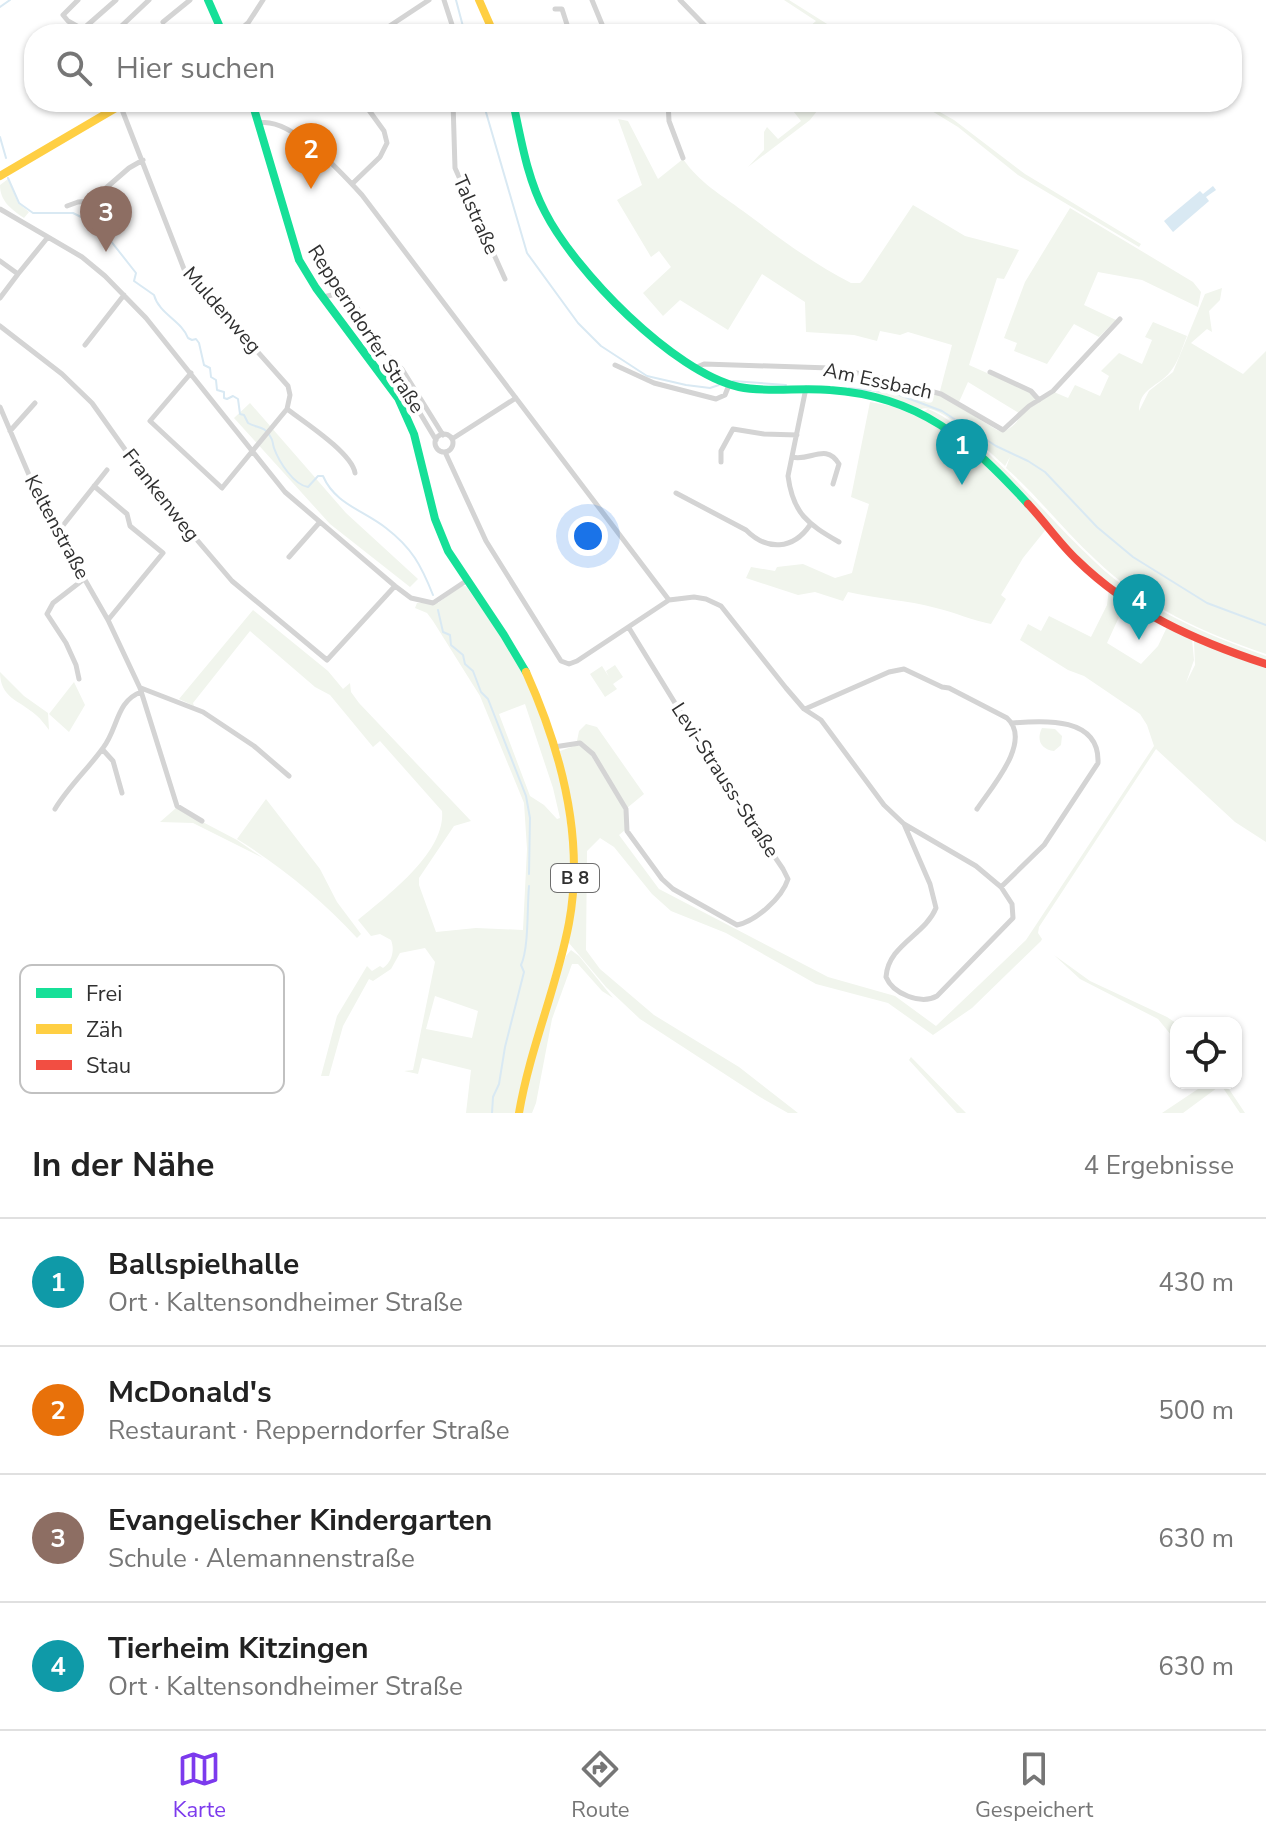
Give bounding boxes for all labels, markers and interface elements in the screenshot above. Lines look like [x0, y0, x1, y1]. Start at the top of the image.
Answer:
search box [24, 24, 1242, 112]
icon: search [52, 46, 96, 90]
text: Hier suchen [116, 48, 275, 89]
pin: 2 [285, 123, 337, 189]
street label: Talstraße [447, 171, 505, 259]
pin: 3 [80, 186, 132, 252]
street label: Repperndorfer Straße [301, 239, 431, 419]
street label: Muldenweg [177, 261, 267, 359]
street label: Am Essbach [821, 356, 935, 406]
pin: 1 [936, 419, 988, 485]
street label: Frankenweg [116, 443, 206, 547]
street label: Keltenstraße [18, 470, 96, 584]
your location [568, 516, 608, 556]
pin: 4 [1113, 574, 1165, 640]
street label: Levi-Strauss-Straße [665, 697, 785, 863]
road number: B 8 [551, 864, 599, 892]
legend [20, 965, 284, 1093]
text: Frei [86, 979, 122, 1009]
text: Zäh [86, 1015, 123, 1045]
map controls [1170, 1017, 1242, 1089]
button: locate [1170, 1017, 1242, 1089]
text: Stau [86, 1051, 131, 1081]
text: In der Nähe [32, 1142, 214, 1188]
text: 4 Ergebnisse [1084, 1148, 1234, 1183]
text: Ballspielhalle [108, 1244, 299, 1285]
text: 1 [50, 1265, 66, 1300]
text: 430 m [1158, 1265, 1234, 1300]
text: Ort · Kaltensondheimer Straße [108, 1285, 463, 1320]
text: McDonald's [108, 1372, 272, 1413]
text: 2 [50, 1393, 66, 1428]
text: 500 m [1158, 1393, 1234, 1428]
text: Restaurant · Repperndorfer Straße [108, 1413, 510, 1448]
text: Evangelischer Kindergarten [108, 1500, 492, 1541]
text: 3 [50, 1521, 66, 1556]
text: 630 m [1158, 1521, 1234, 1556]
text: Schule · Alemannenstraße [108, 1541, 415, 1576]
text: Tierheim Kitzingen [108, 1628, 369, 1669]
text: 4 [50, 1649, 66, 1684]
text: 630 m [1158, 1649, 1234, 1684]
text: Ort · Kaltensondheimer Straße [108, 1669, 463, 1704]
tab: Karte [173, 1747, 226, 1825]
tab: Route [571, 1747, 630, 1825]
tab: Gespeichert [975, 1747, 1093, 1825]

